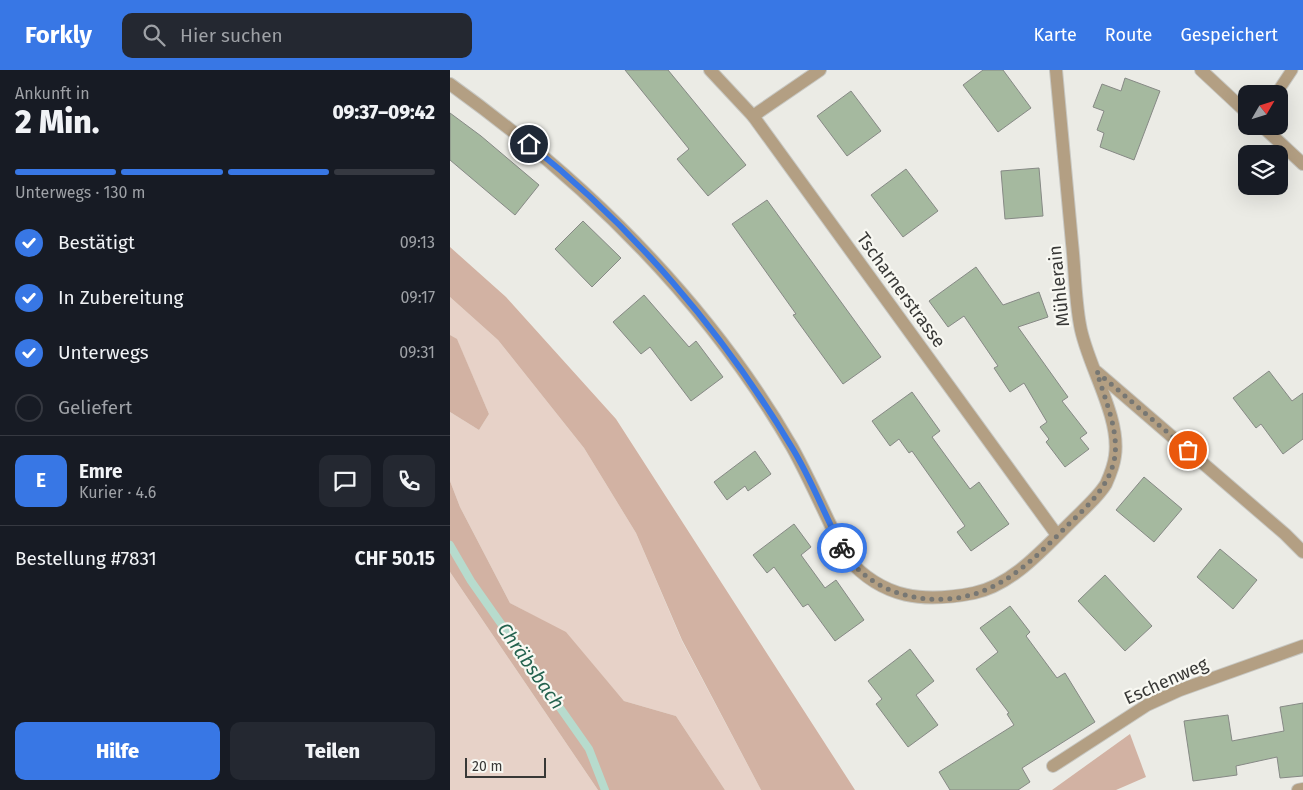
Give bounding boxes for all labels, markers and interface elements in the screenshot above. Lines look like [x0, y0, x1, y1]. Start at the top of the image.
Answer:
search box [122, 13, 472, 58]
text: Forkly [25, 21, 92, 49]
icon: search [140, 21, 168, 49]
text: Hier suchen [180, 24, 283, 47]
text: Karte [1034, 24, 1077, 46]
text: Route [1105, 24, 1152, 46]
text: Gespeichert [1180, 24, 1278, 46]
text: Ankunft in [15, 84, 90, 103]
north arrow [1238, 85, 1288, 135]
map controls [1238, 85, 1288, 195]
text: 09:37–09:42 [332, 101, 435, 124]
text: 2 Min. [15, 103, 99, 141]
pin [508, 123, 550, 165]
icon: home [515, 130, 543, 158]
button: layers [1238, 145, 1288, 195]
text: Unterwegs · 130 m [15, 183, 145, 202]
street label: Tscharnerstrasse [852, 228, 950, 352]
icon: check [15, 229, 43, 257]
text: Bestätigt [58, 231, 135, 254]
text: 09:13 [400, 233, 435, 252]
street label: Mühlerain [1044, 244, 1074, 328]
icon: check [15, 284, 43, 312]
text: In Zubereitung [58, 286, 183, 309]
text: 09:17 [401, 288, 435, 307]
icon: check [15, 339, 43, 367]
text: Unterwegs [58, 341, 149, 364]
text: 09:31 [399, 343, 435, 362]
text: Geliefert [58, 396, 132, 419]
pin [1167, 429, 1209, 471]
icon: bag [1174, 436, 1202, 464]
button: chat [319, 455, 371, 507]
button: phone [383, 455, 435, 507]
text: Emre [79, 460, 122, 483]
text: E [36, 469, 46, 492]
text: Kurier · 4.6 [79, 483, 156, 502]
courier [817, 523, 867, 573]
icon: bike [828, 534, 856, 562]
text: Bestellung #7831 [15, 547, 157, 570]
text: CHF 50.15 [355, 547, 435, 570]
water label: Chräbsbach [493, 618, 569, 714]
street label: Eschenweg [1121, 652, 1212, 709]
button: Hilfe [15, 722, 220, 780]
button: Teilen [230, 722, 435, 780]
scale bar [465, 755, 546, 778]
text: 20 m [472, 758, 502, 775]

